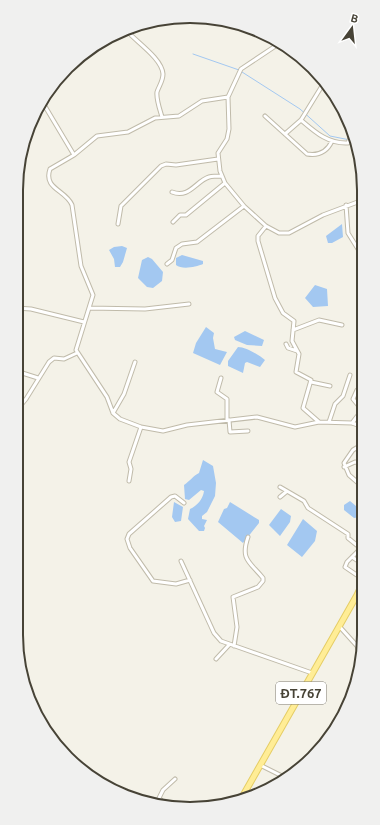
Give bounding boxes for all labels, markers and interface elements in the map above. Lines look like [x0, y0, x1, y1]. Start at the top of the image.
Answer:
north arrow [332, 8, 372, 48]
text: B [350, 12, 360, 25]
road number: ĐT.767 [276, 682, 326, 704]

